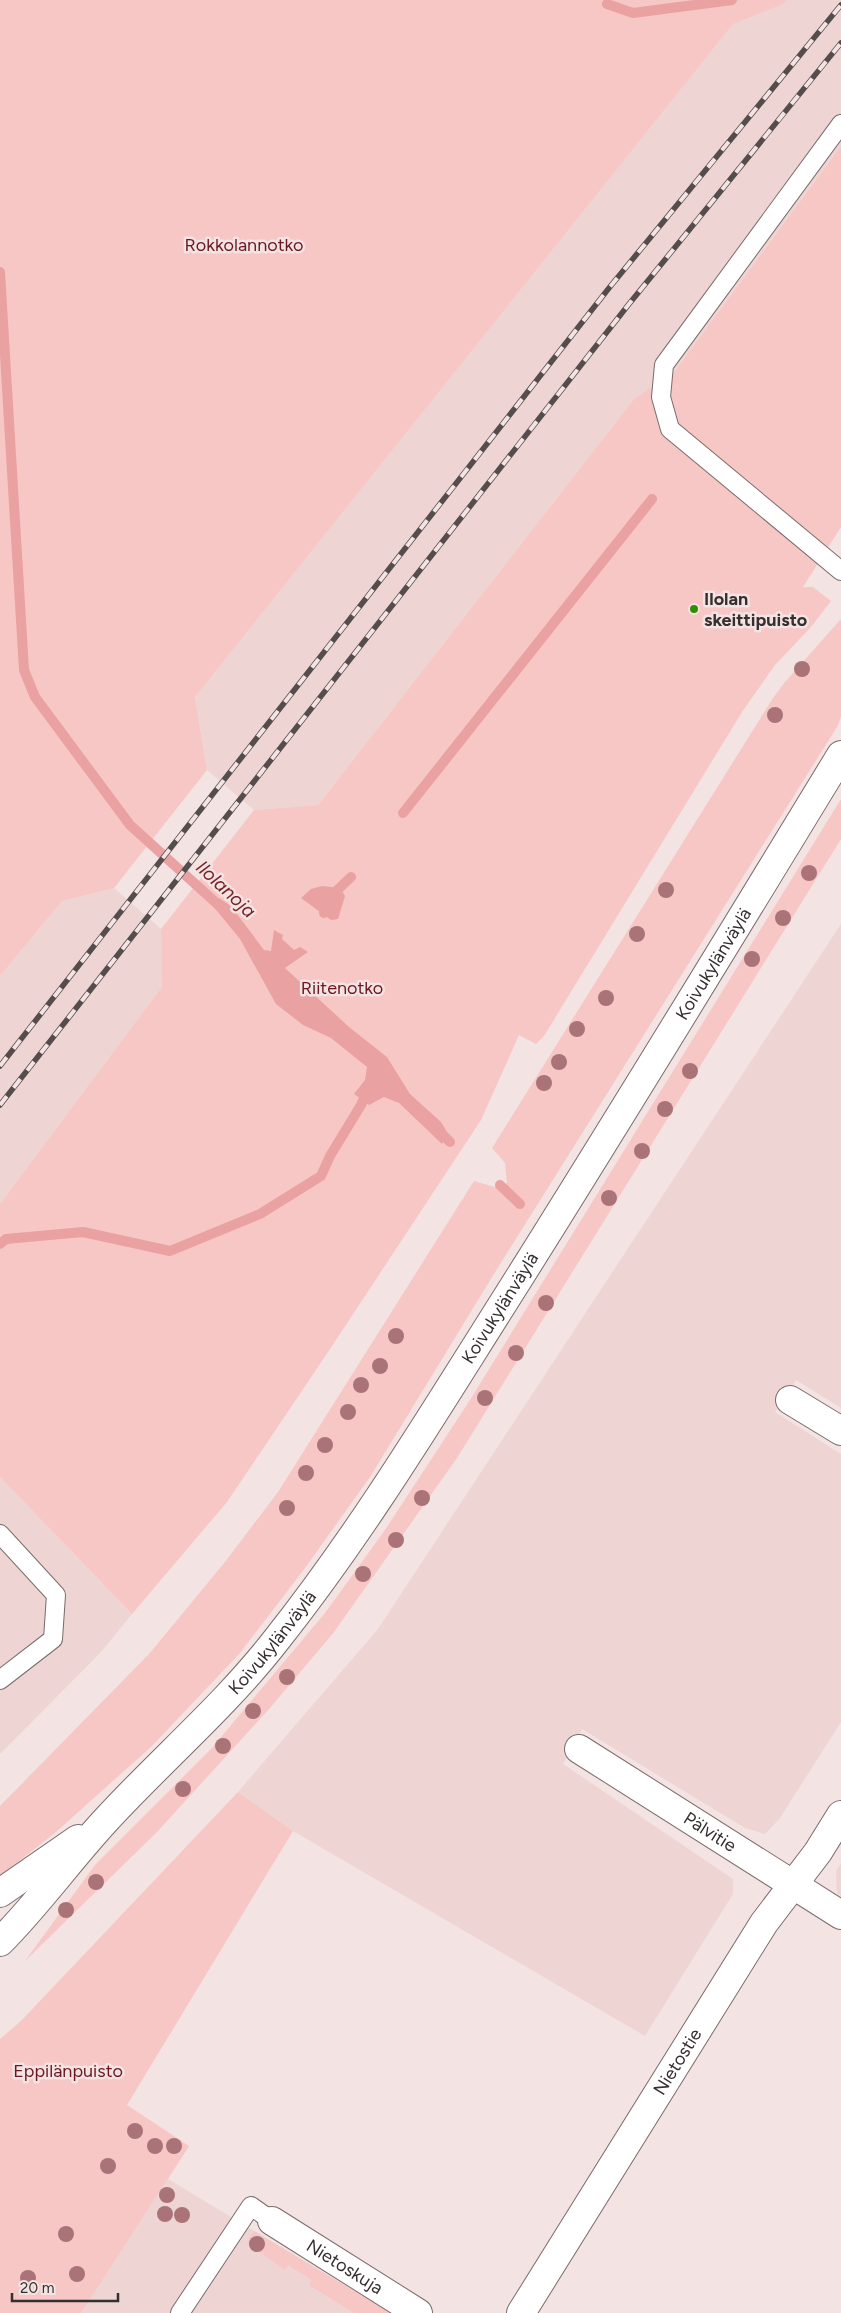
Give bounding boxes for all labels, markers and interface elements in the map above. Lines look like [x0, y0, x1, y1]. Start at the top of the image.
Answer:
park label: Rokkolannotko [185, 234, 303, 256]
place label: Ilolan skeittipuisto [704, 588, 807, 631]
marker: Ilolan skeittipuisto [688, 603, 700, 615]
water label: Ilolanoja [191, 856, 261, 922]
street label: Koivukylänväylä [671, 904, 756, 1024]
park label: Riitenotko [301, 977, 383, 999]
street label: Koivukylänväylä [457, 1248, 543, 1368]
street label: Koivukylänväylä [224, 1587, 321, 1699]
street label: Pälvitie [680, 1807, 740, 1857]
street label: Nietostie [649, 2024, 707, 2099]
park label: Eppilänpuisto [13, 2060, 123, 2082]
street label: Nietoskuja [302, 2235, 387, 2299]
scale bar [12, 2270, 119, 2302]
text: 20 m [20, 2279, 54, 2297]

